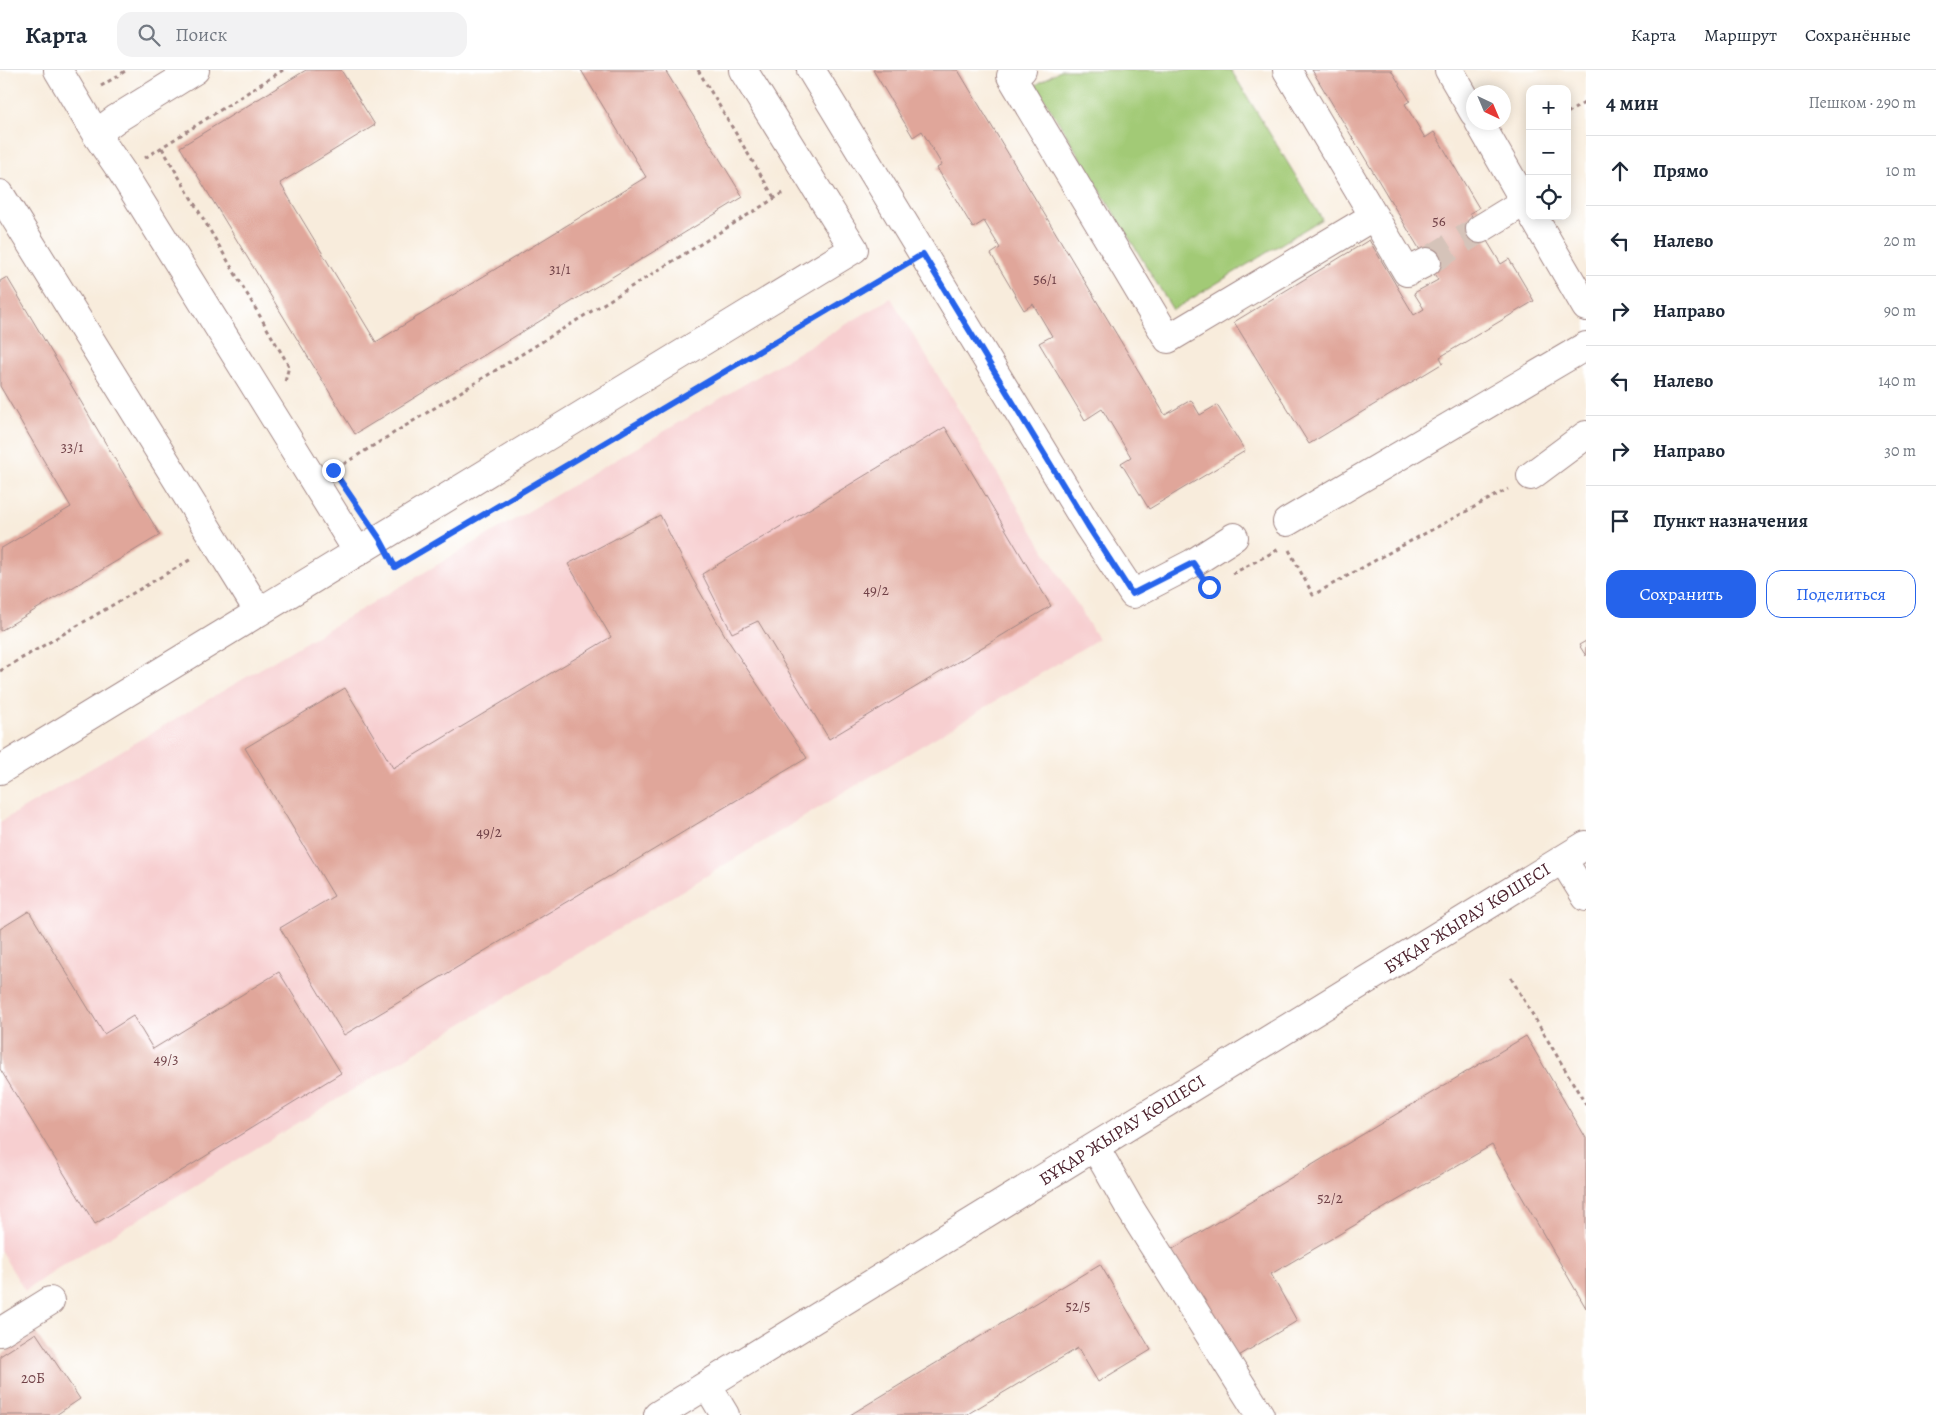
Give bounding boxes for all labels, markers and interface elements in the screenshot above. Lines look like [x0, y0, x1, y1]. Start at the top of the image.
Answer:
search box [117, 12, 467, 57]
text: Карта [25, 19, 87, 51]
icon: search [135, 21, 163, 49]
text: Поиск [175, 22, 227, 48]
text: Карта [1631, 23, 1676, 47]
text: Маршрут [1704, 23, 1777, 47]
text: Сохранённые [1805, 23, 1911, 47]
north arrow [1466, 85, 1511, 130]
map controls [1526, 85, 1571, 220]
button: + [1526, 85, 1571, 130]
text: 4 мин [1606, 89, 1659, 117]
text: Пешком · 290 m [1808, 92, 1916, 114]
button: − [1526, 130, 1571, 175]
icon: ahead [1606, 157, 1634, 185]
text: Прямо [1653, 158, 1708, 184]
text: 10 m [1886, 160, 1916, 182]
button: locate [1526, 175, 1571, 220]
house number: 56 [1432, 211, 1446, 231]
icon: left [1606, 227, 1634, 255]
text: Налево [1653, 228, 1713, 254]
text: 20 m [1883, 230, 1916, 252]
house number: 31/1 [549, 259, 571, 279]
house number: 56/1 [1033, 269, 1057, 289]
icon: right [1606, 297, 1634, 325]
text: Направо [1653, 298, 1725, 324]
text: 90 m [1884, 300, 1916, 322]
icon: left [1606, 367, 1634, 395]
text: Налево [1653, 368, 1713, 394]
text: 140 m [1878, 370, 1916, 392]
house number: 33/1 [61, 437, 83, 457]
icon: right [1606, 437, 1634, 465]
text: Направо [1653, 438, 1725, 464]
text: 30 m [1884, 440, 1916, 462]
route end [322, 459, 345, 482]
icon: arrive [1606, 507, 1634, 535]
text: Пункт назначения [1653, 508, 1808, 534]
button: Сохранить [1606, 570, 1756, 618]
button: Поделиться [1766, 570, 1916, 618]
route start [1198, 576, 1221, 599]
house number: 49/2 [863, 580, 889, 600]
house number: 49/2 [476, 822, 502, 842]
street label: БҰҚАР ЖЫРАУ КӨШЕСІ [1379, 857, 1555, 979]
house number: 49/3 [154, 1049, 178, 1069]
street label: БҰҚАР ЖЫРАУ КӨШЕСІ [1034, 1069, 1210, 1191]
house number: 52/2 [1317, 1188, 1343, 1208]
house number: 52/5 [1066, 1296, 1090, 1316]
house number: 20Б [21, 1368, 45, 1388]

